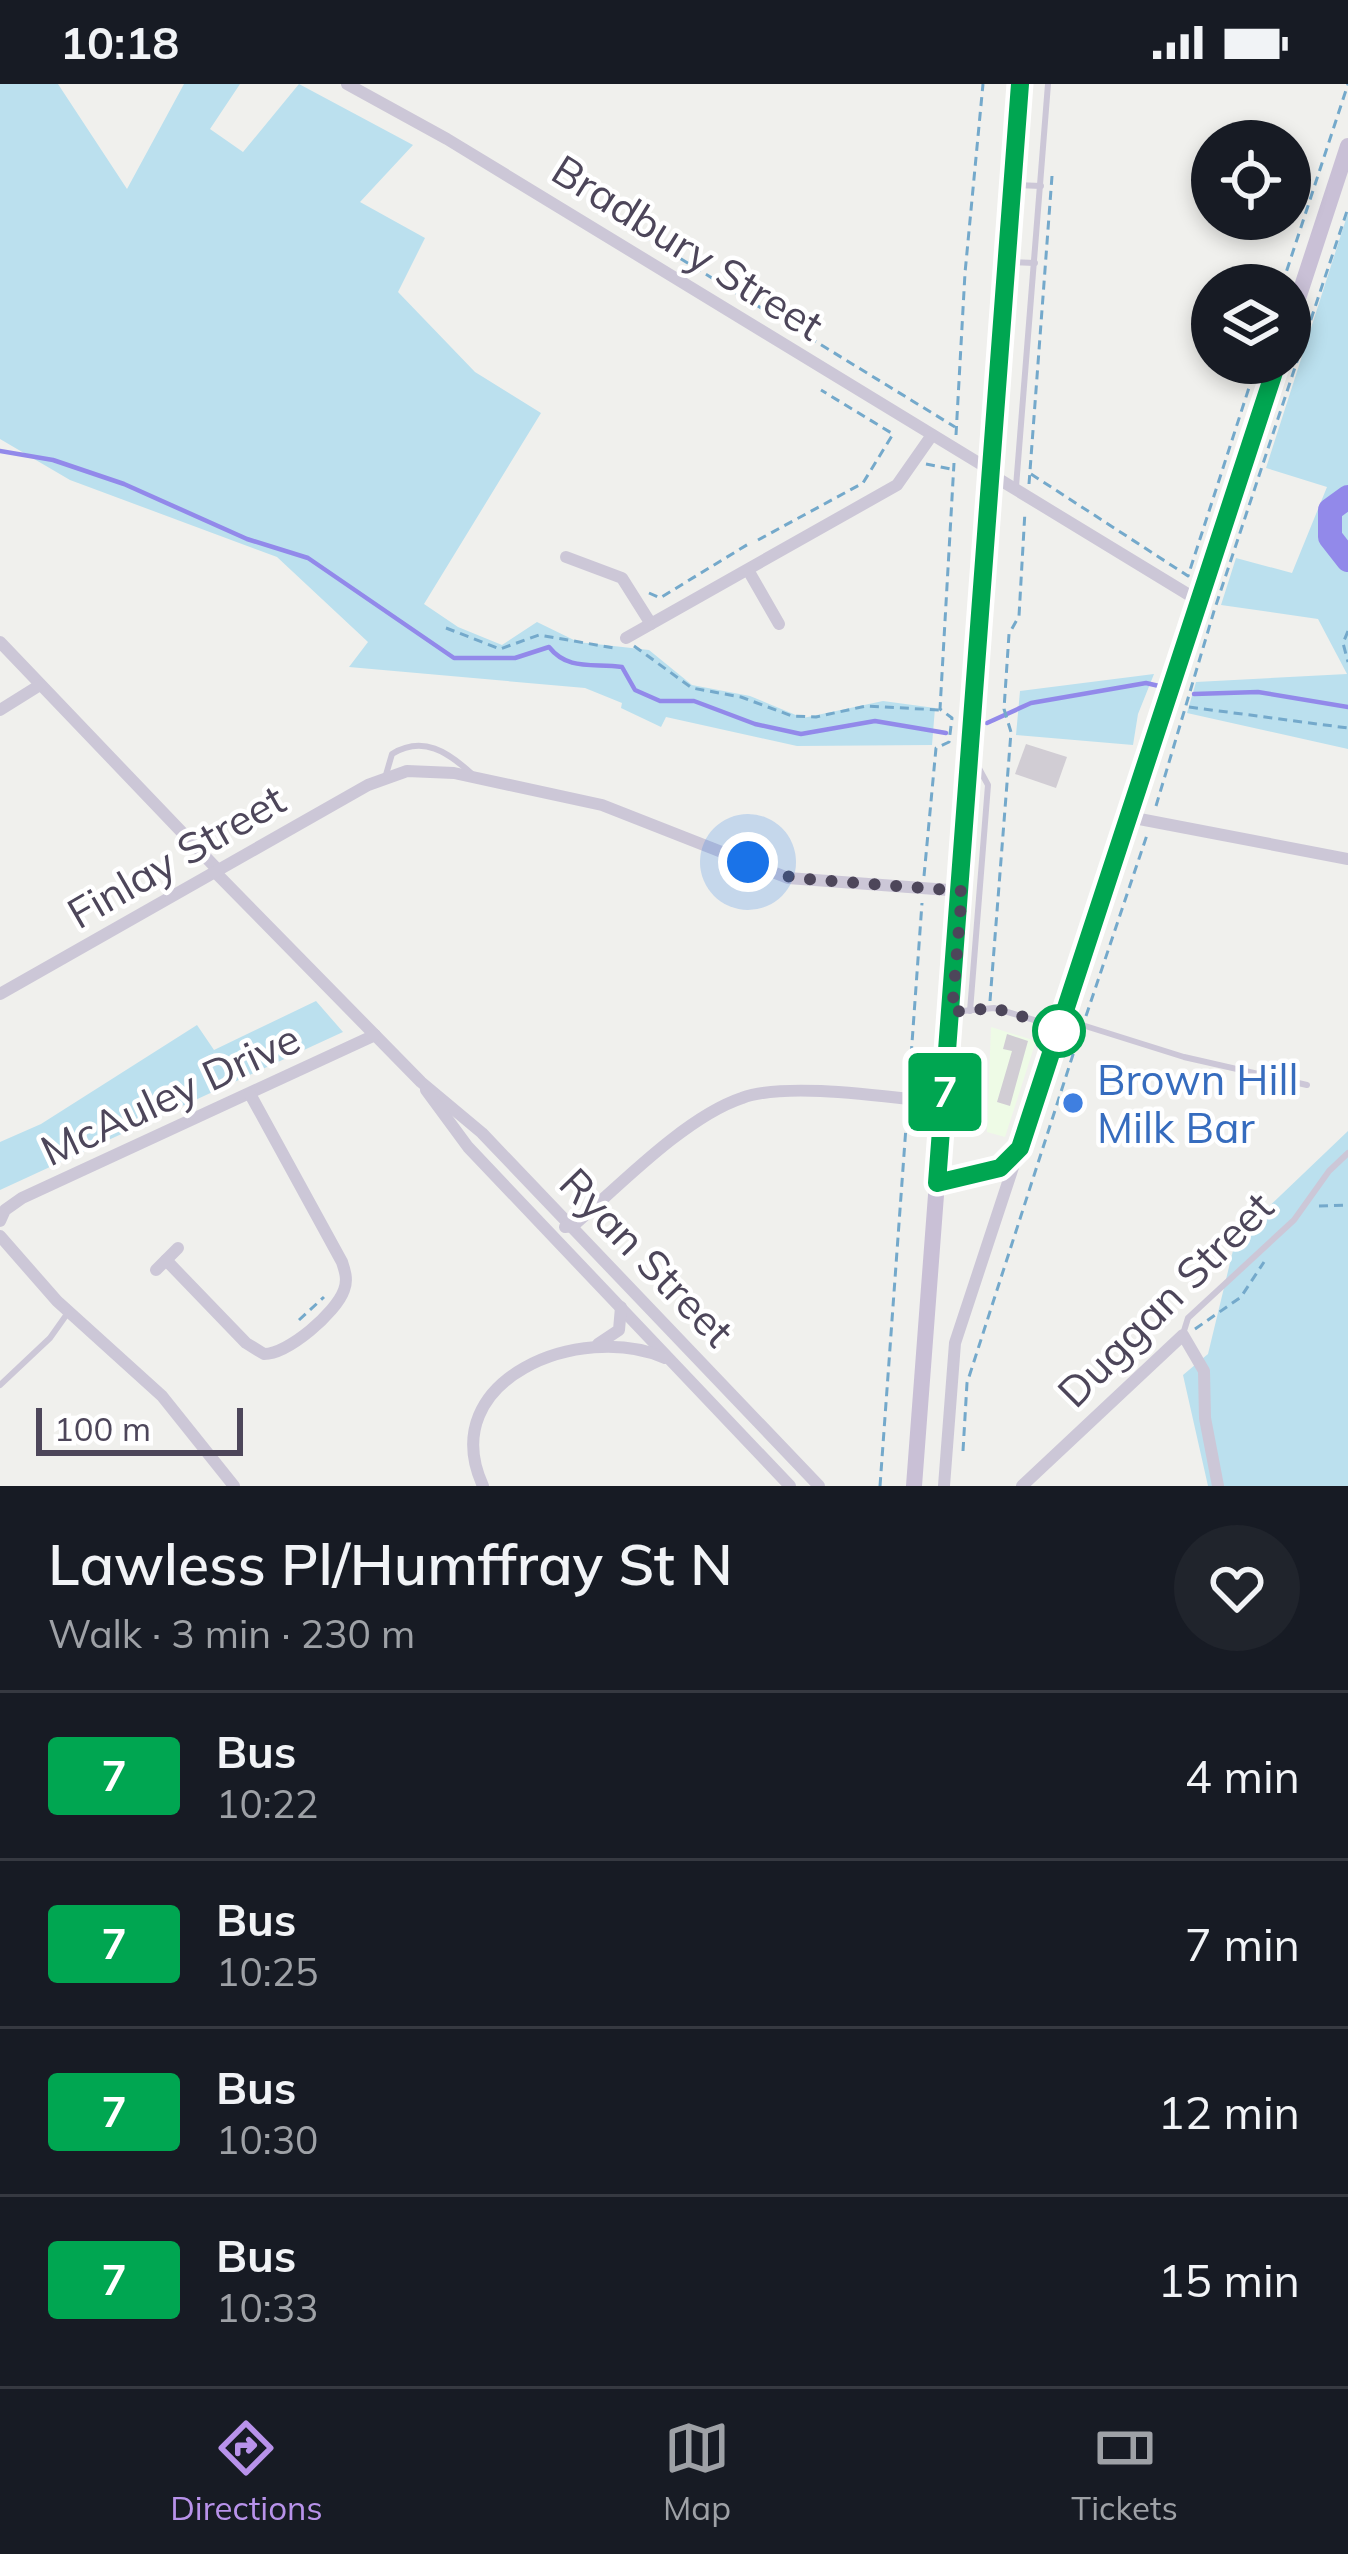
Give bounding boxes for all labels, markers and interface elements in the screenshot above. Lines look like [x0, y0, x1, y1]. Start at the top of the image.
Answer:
text: 10:18 [60, 14, 179, 70]
map controls [1191, 120, 1311, 384]
button: locate [1191, 120, 1311, 240]
street label: Bradbury Street [543, 143, 833, 351]
button: layers [1191, 264, 1311, 384]
street label: Finlay Street [58, 772, 294, 940]
your location [718, 832, 778, 892]
unlabelled marker [1034, 1006, 1084, 1056]
street label: McAuley Drive [32, 1011, 308, 1177]
line badge: 7 [906, 1053, 984, 1131]
place label: Brown Hill Milk Bar [1097, 1053, 1298, 1154]
text: 7 [932, 1065, 958, 1118]
marker: Brown Hill Milk Bar [1060, 1090, 1086, 1116]
street label: Ryan Street [549, 1157, 745, 1357]
street label: Duggan Street [1046, 1180, 1284, 1418]
scale bar [36, 1402, 243, 1455]
text: 100 m [54, 1408, 151, 1449]
button: heart [1174, 1525, 1300, 1651]
text: Lawless Pl/Humffray St N [48, 1528, 733, 1599]
text: Walk · 3 min · 230 m [48, 1609, 415, 1658]
text: Bus [216, 1723, 296, 1779]
text: 4 min [1185, 1748, 1300, 1804]
text: 7 [101, 1749, 127, 1802]
text: 10:22 [216, 1779, 319, 1828]
text: Bus [216, 1891, 296, 1947]
text: 7 min [1185, 1916, 1300, 1972]
text: 7 [101, 1917, 127, 1970]
text: 10:25 [216, 1947, 319, 1996]
text: Bus [216, 2059, 296, 2115]
text: 12 min [1158, 2084, 1300, 2140]
text: 7 [101, 2085, 127, 2138]
text: 10:30 [216, 2115, 319, 2164]
text: Bus [216, 2227, 296, 2283]
text: 15 min [1158, 2252, 1300, 2308]
text: 7 [101, 2253, 127, 2306]
text: 10:33 [216, 2283, 319, 2332]
tab: Directions [170, 2415, 323, 2528]
tab: Map [663, 2415, 731, 2528]
tab: Tickets [1071, 2415, 1178, 2528]

